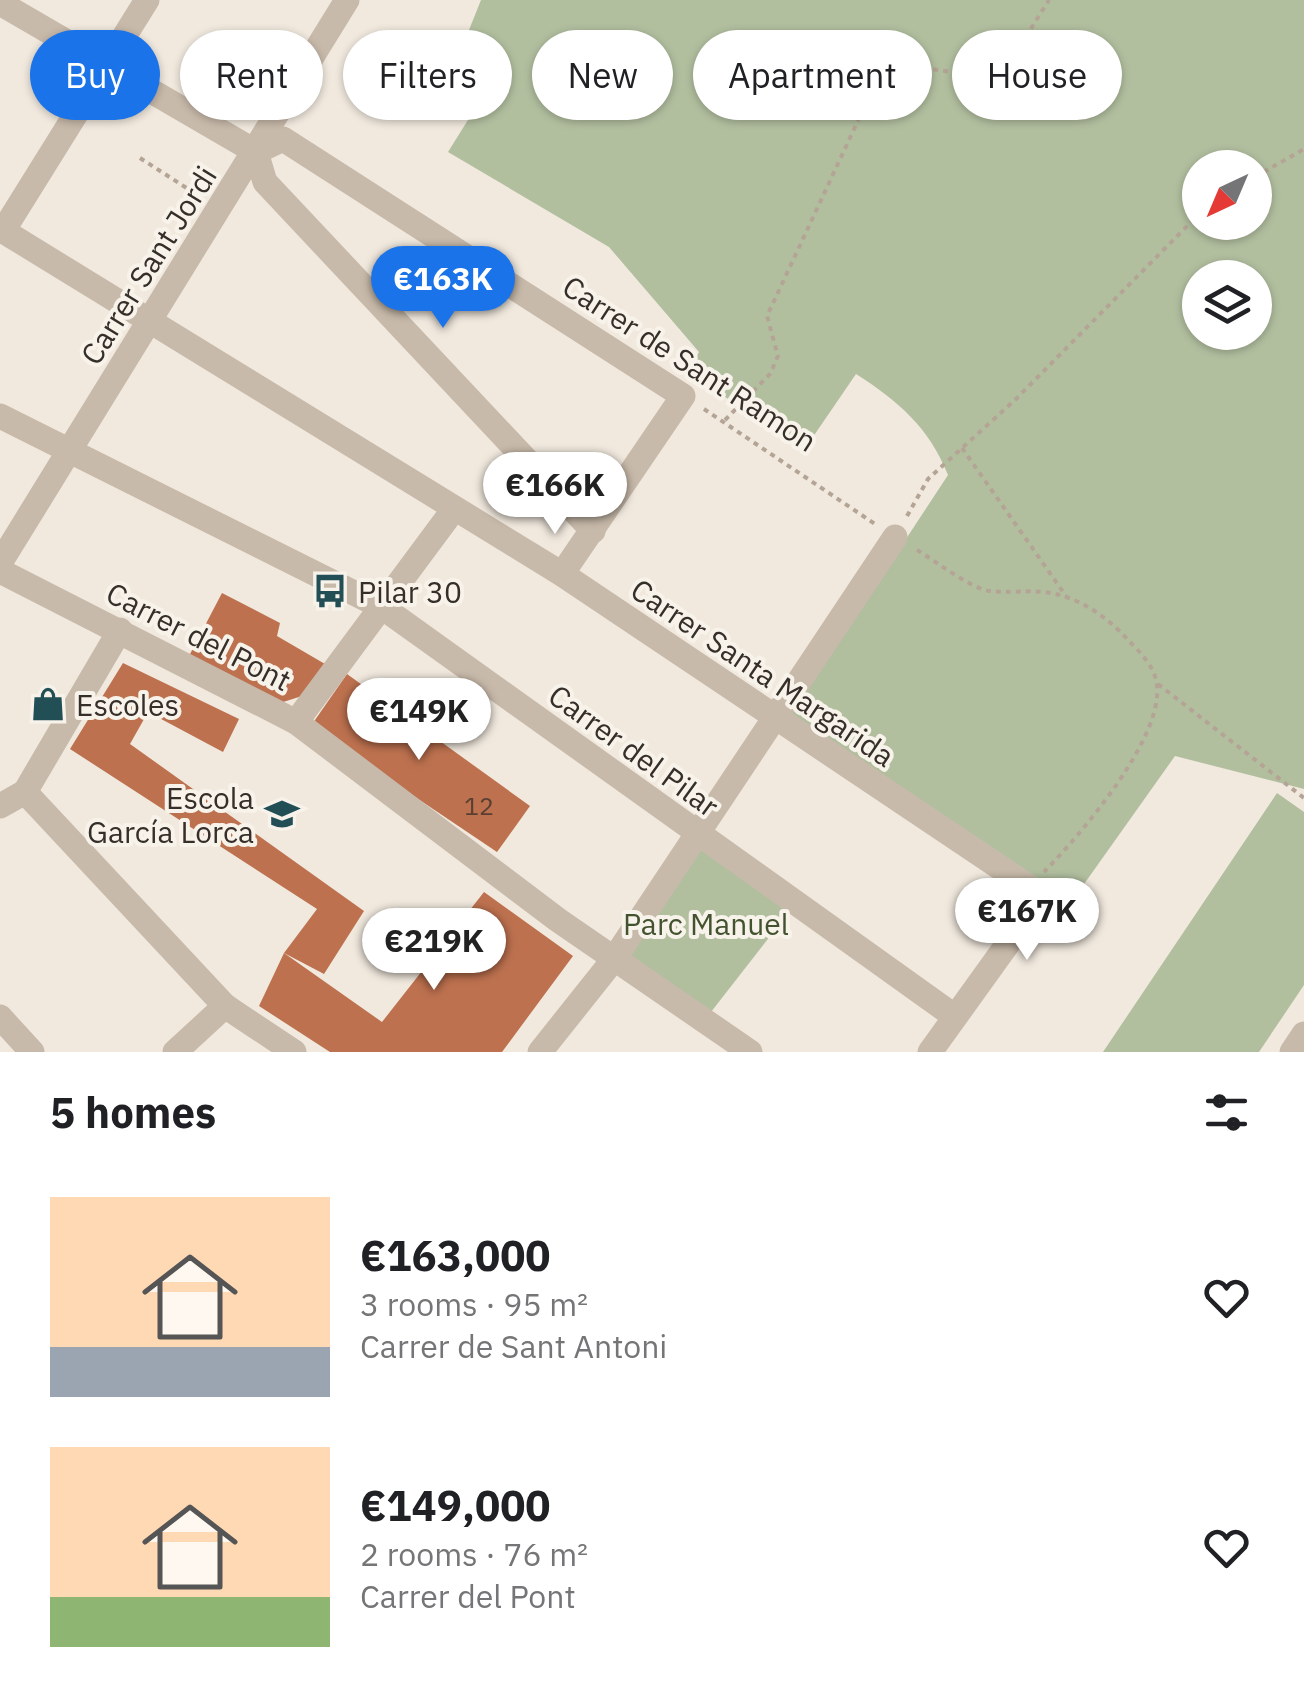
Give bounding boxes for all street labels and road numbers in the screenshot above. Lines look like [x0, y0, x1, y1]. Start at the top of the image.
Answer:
street label: Carrer Sant Jordi [71, 158, 225, 372]
street label: Carrer de Sant Ramon [556, 266, 824, 460]
street label: Carrer Santa Margarida [624, 569, 902, 775]
street label: Carrer del Pont [100, 573, 298, 699]
street label: Carrer del Pilar [541, 675, 727, 825]

